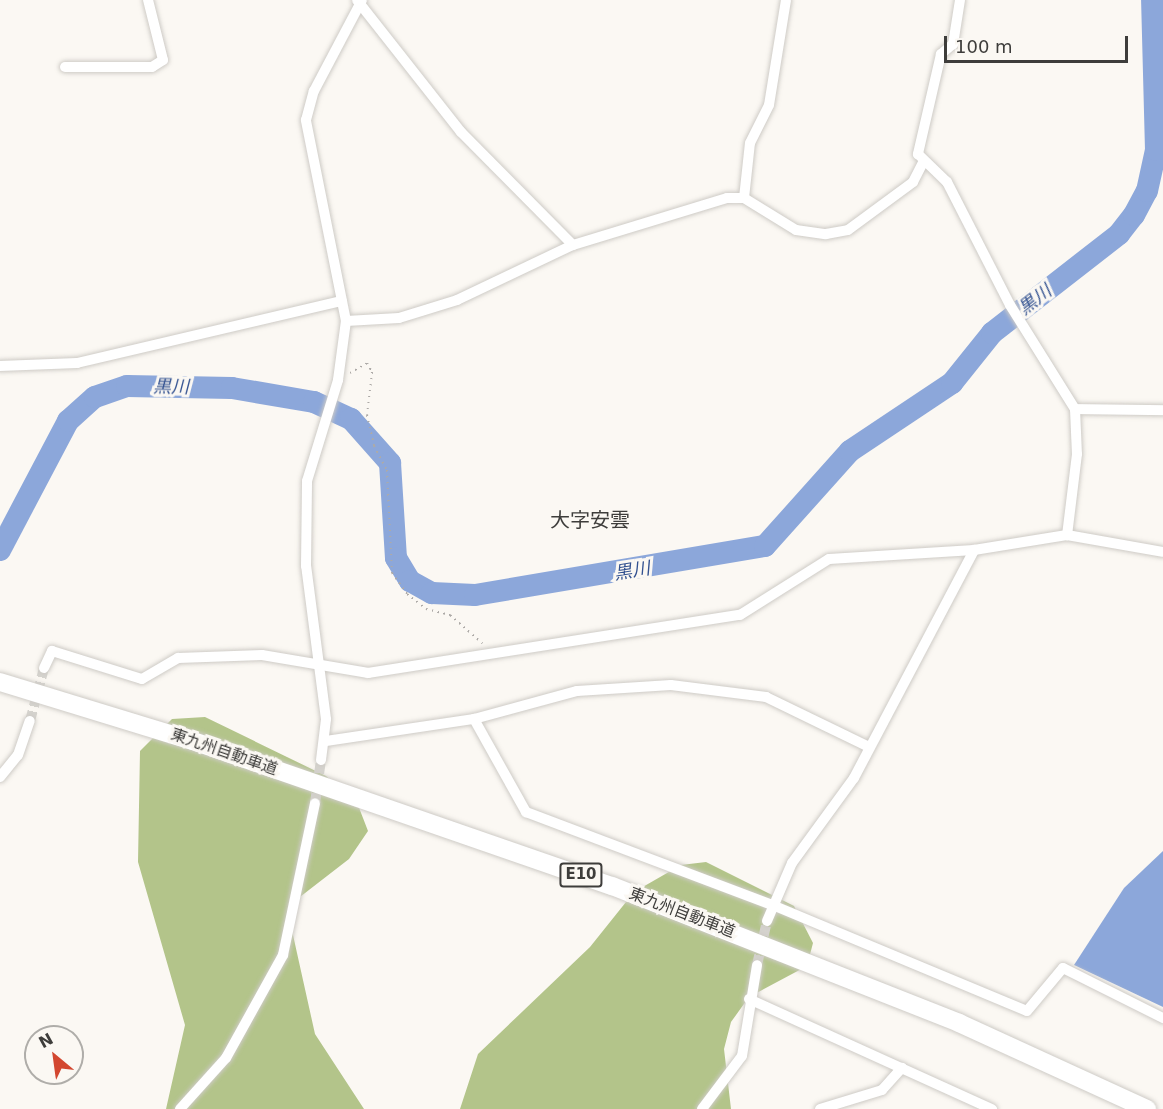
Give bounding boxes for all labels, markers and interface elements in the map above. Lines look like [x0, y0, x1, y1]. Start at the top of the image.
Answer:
scale bar [947, 24, 1132, 62]
text: 100 m [955, 36, 1013, 57]
water label: 黒川 [1014, 280, 1056, 320]
water label: 黒川 [153, 376, 189, 398]
district label: 大字安雲 [550, 508, 630, 532]
water label: 黒川 [613, 558, 651, 584]
street label: 東九州自動車道 [168, 725, 280, 779]
road number: E10 [558, 863, 604, 887]
street label: 東九州自動車道 [626, 884, 738, 942]
north arrow [24, 1025, 84, 1085]
text: N [36, 1029, 56, 1052]

